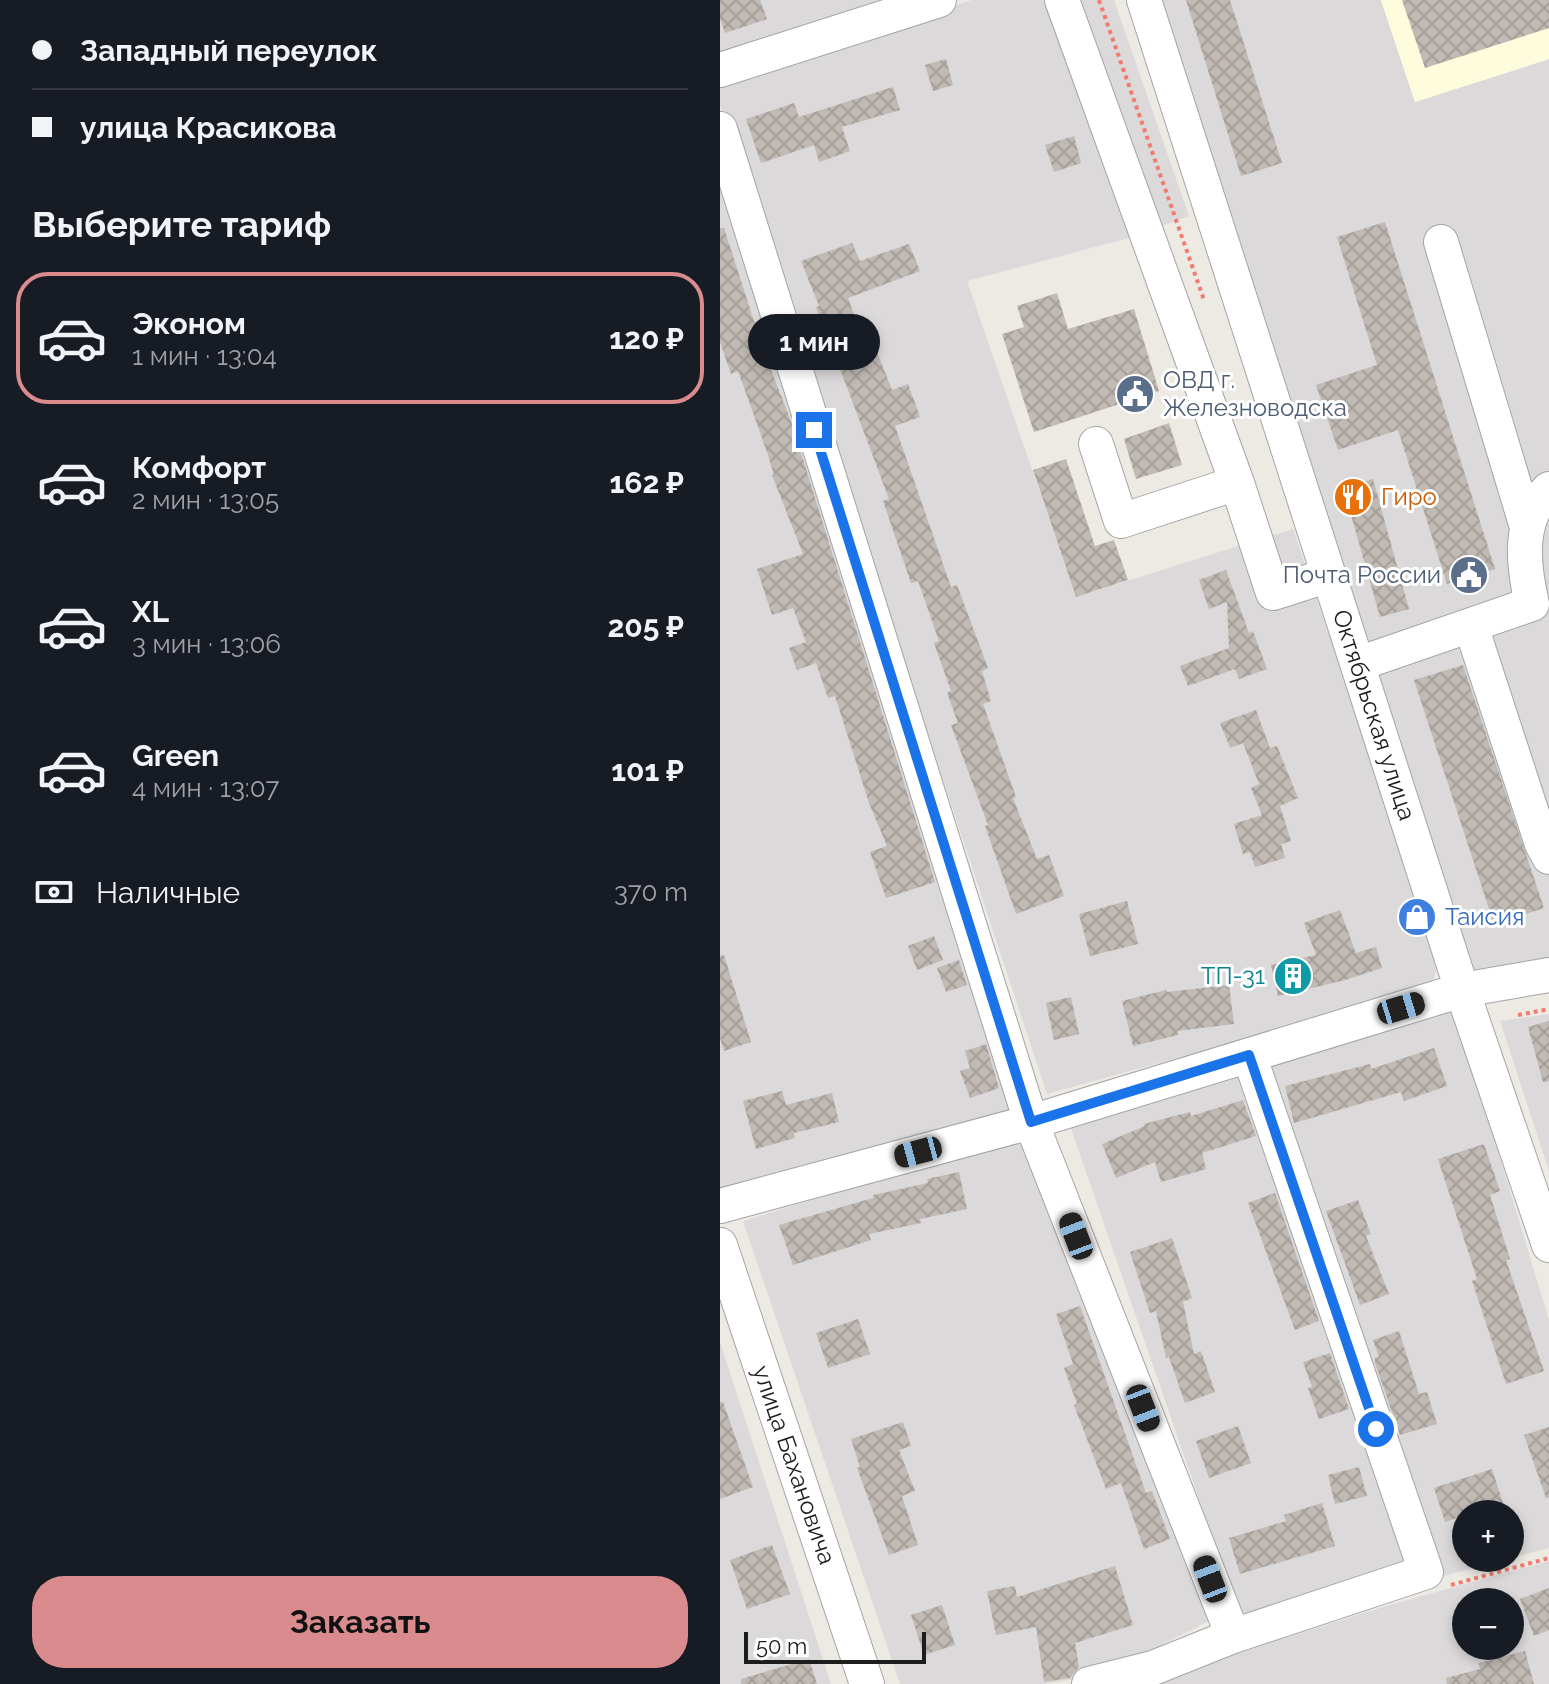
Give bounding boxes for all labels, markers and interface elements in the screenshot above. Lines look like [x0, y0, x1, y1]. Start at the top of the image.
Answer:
text: Западный переулок [80, 33, 378, 68]
text: улица Красикова [80, 110, 336, 145]
text: Выберите тариф [32, 203, 331, 245]
icon: car [36, 302, 108, 374]
text: Эконом [132, 306, 246, 341]
callout: 1 мин [748, 314, 880, 370]
text: 120 ₽ [609, 321, 684, 356]
text: 1 мин [779, 327, 849, 357]
text: 1 мин · 13:04 [132, 341, 277, 371]
place label: ОВД г. Железноводска [1163, 365, 1347, 422]
public building icon: ОВД г. Железноводска [1114, 373, 1156, 415]
route end [796, 412, 832, 448]
icon: car [36, 446, 108, 518]
text: Комфорт [132, 450, 266, 485]
text: 162 ₽ [609, 465, 684, 500]
restaurant icon: Гиро [1332, 476, 1374, 518]
place label: Гиро [1381, 482, 1437, 511]
text: 2 мин · 13:05 [132, 485, 279, 515]
public building icon: Почта России [1448, 554, 1490, 596]
place label: Почта России [1283, 560, 1441, 589]
icon: car [36, 590, 108, 662]
text: XL [132, 594, 169, 629]
street label: Октябрьская улица [1327, 606, 1422, 824]
text: 205 ₽ [607, 609, 684, 644]
text: 3 мин · 13:06 [132, 629, 281, 659]
icon: car [36, 734, 108, 806]
text: Green [132, 738, 219, 773]
text: 101 ₽ [611, 753, 684, 788]
text: 4 мин · 13:07 [132, 773, 279, 803]
icon: cash [32, 870, 76, 914]
text: Наличные [96, 875, 240, 910]
text: 370 m [614, 877, 688, 907]
shop icon: Таисия [1396, 896, 1438, 938]
place label: Таисия [1445, 902, 1524, 931]
building icon: ТП-31 [1272, 955, 1314, 997]
place label: ТП-31 [1201, 961, 1265, 990]
car [1375, 990, 1427, 1026]
car [892, 1134, 944, 1170]
car [1056, 1209, 1096, 1263]
street label: улица Бахановича [747, 1361, 842, 1568]
car [1123, 1381, 1163, 1435]
route start [1358, 1411, 1394, 1447]
map controls [1452, 1500, 1524, 1660]
button: + [1452, 1500, 1524, 1572]
car [1190, 1552, 1230, 1606]
button: Заказать [32, 1576, 688, 1668]
button: − [1452, 1588, 1524, 1660]
scale bar [744, 1628, 926, 1664]
text: 50 m [756, 1633, 807, 1659]

